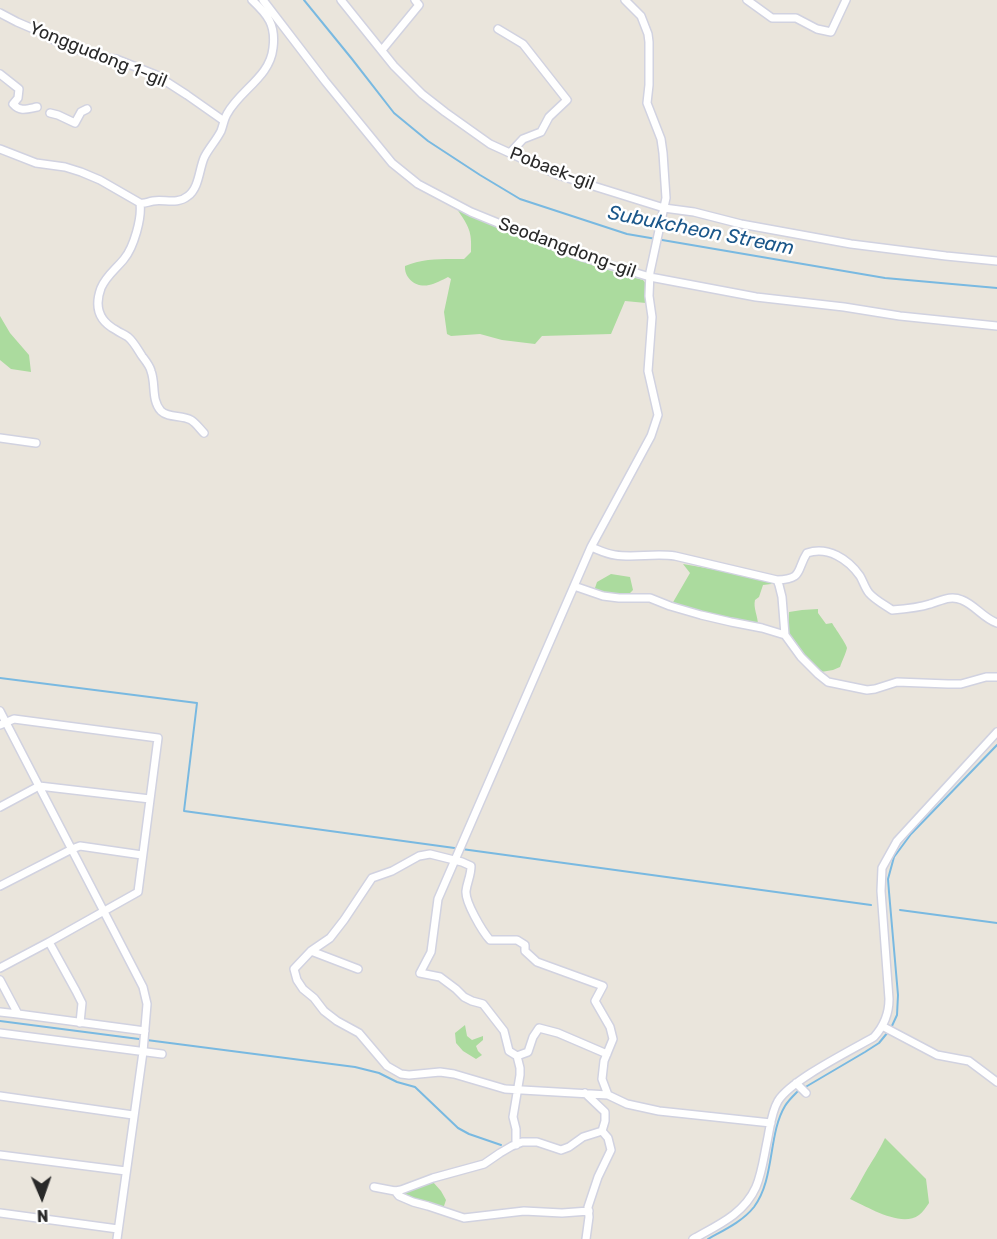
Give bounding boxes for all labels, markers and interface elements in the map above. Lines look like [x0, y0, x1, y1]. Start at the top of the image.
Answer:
street label: Yonggudong 1-gil [26, 18, 170, 92]
street label: Pobaek-gil [506, 143, 598, 195]
water label: Subukcheon Stream [606, 201, 796, 261]
street label: Seodangdong-gil [495, 213, 639, 283]
north arrow [12, 1167, 72, 1227]
text: N [37, 1206, 49, 1225]

